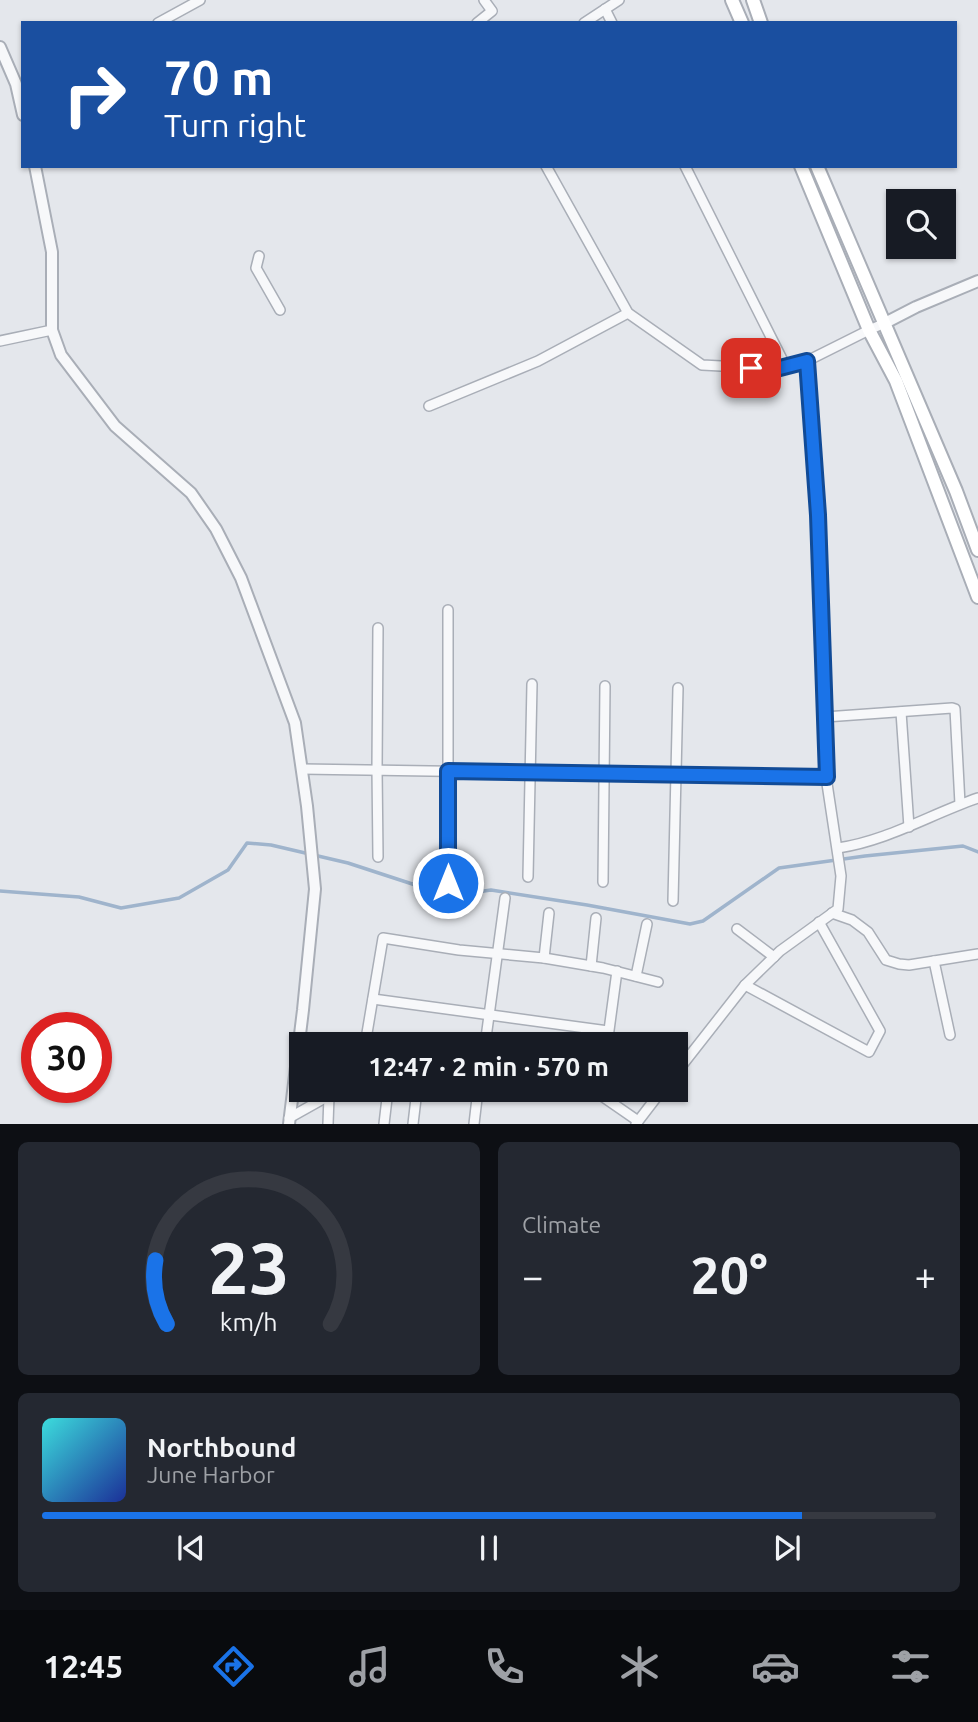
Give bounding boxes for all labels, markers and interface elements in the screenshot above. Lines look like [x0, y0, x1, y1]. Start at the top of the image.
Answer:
icon: right [49, 49, 140, 140]
text: 70 m [164, 49, 273, 104]
text: Turn right [164, 107, 306, 143]
map controls [886, 189, 956, 259]
button: search [886, 189, 956, 259]
pin [721, 338, 781, 398]
icon: arrive [732, 349, 770, 387]
position arrow [411, 846, 485, 920]
speed limit sign: 30 [21, 1012, 112, 1103]
text: 12:47 · 2 min · 570 m [368, 1052, 609, 1081]
text: Climate [522, 1212, 601, 1237]
text: 23 [208, 1227, 290, 1309]
text: 20° [690, 1246, 768, 1304]
text: − [522, 1255, 543, 1297]
text: + [915, 1255, 936, 1297]
text: km/h [220, 1308, 278, 1336]
text: Northbound [147, 1433, 296, 1462]
text: June Harbor [147, 1462, 275, 1487]
icon: previous [172, 1529, 210, 1567]
icon: pause [470, 1529, 508, 1567]
icon: next [768, 1529, 806, 1567]
icon: directions [209, 1642, 258, 1691]
icon: music [345, 1642, 394, 1691]
icon: phone [480, 1642, 529, 1691]
icon: climate [615, 1642, 664, 1691]
icon: car [751, 1642, 800, 1691]
icon: filters [886, 1642, 935, 1691]
text: 12:45 [43, 1648, 123, 1684]

